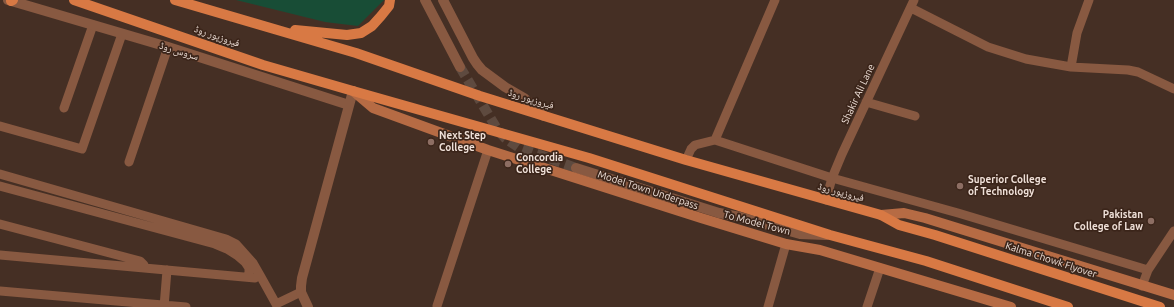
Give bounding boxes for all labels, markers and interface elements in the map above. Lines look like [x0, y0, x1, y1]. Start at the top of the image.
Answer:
street label: فیروزپور روڈ [193, 23, 241, 49]
street label: سروس روڈ [158, 39, 200, 63]
street label: Shakir Ali Lane [839, 62, 877, 126]
street label: فیروزپور روڈ [507, 86, 555, 112]
place label: Next Step College [439, 130, 486, 154]
marker: Next Step College [426, 137, 436, 147]
place label: Concordia College [516, 152, 563, 176]
marker: Concordia College [503, 159, 513, 169]
street label: Model Town Underpass [596, 168, 700, 212]
place label: Superior College of Technology [968, 174, 1046, 198]
street label: فیروزپور روڈ [817, 180, 865, 204]
marker: Superior College of Technology [955, 181, 965, 191]
street label: To Model Town [722, 208, 792, 238]
place label: Pakistan College of Law [1074, 209, 1143, 232]
marker: Pakistan College of Law [1146, 216, 1156, 226]
street label: Kalma Chowk Flyover [1004, 240, 1098, 280]

